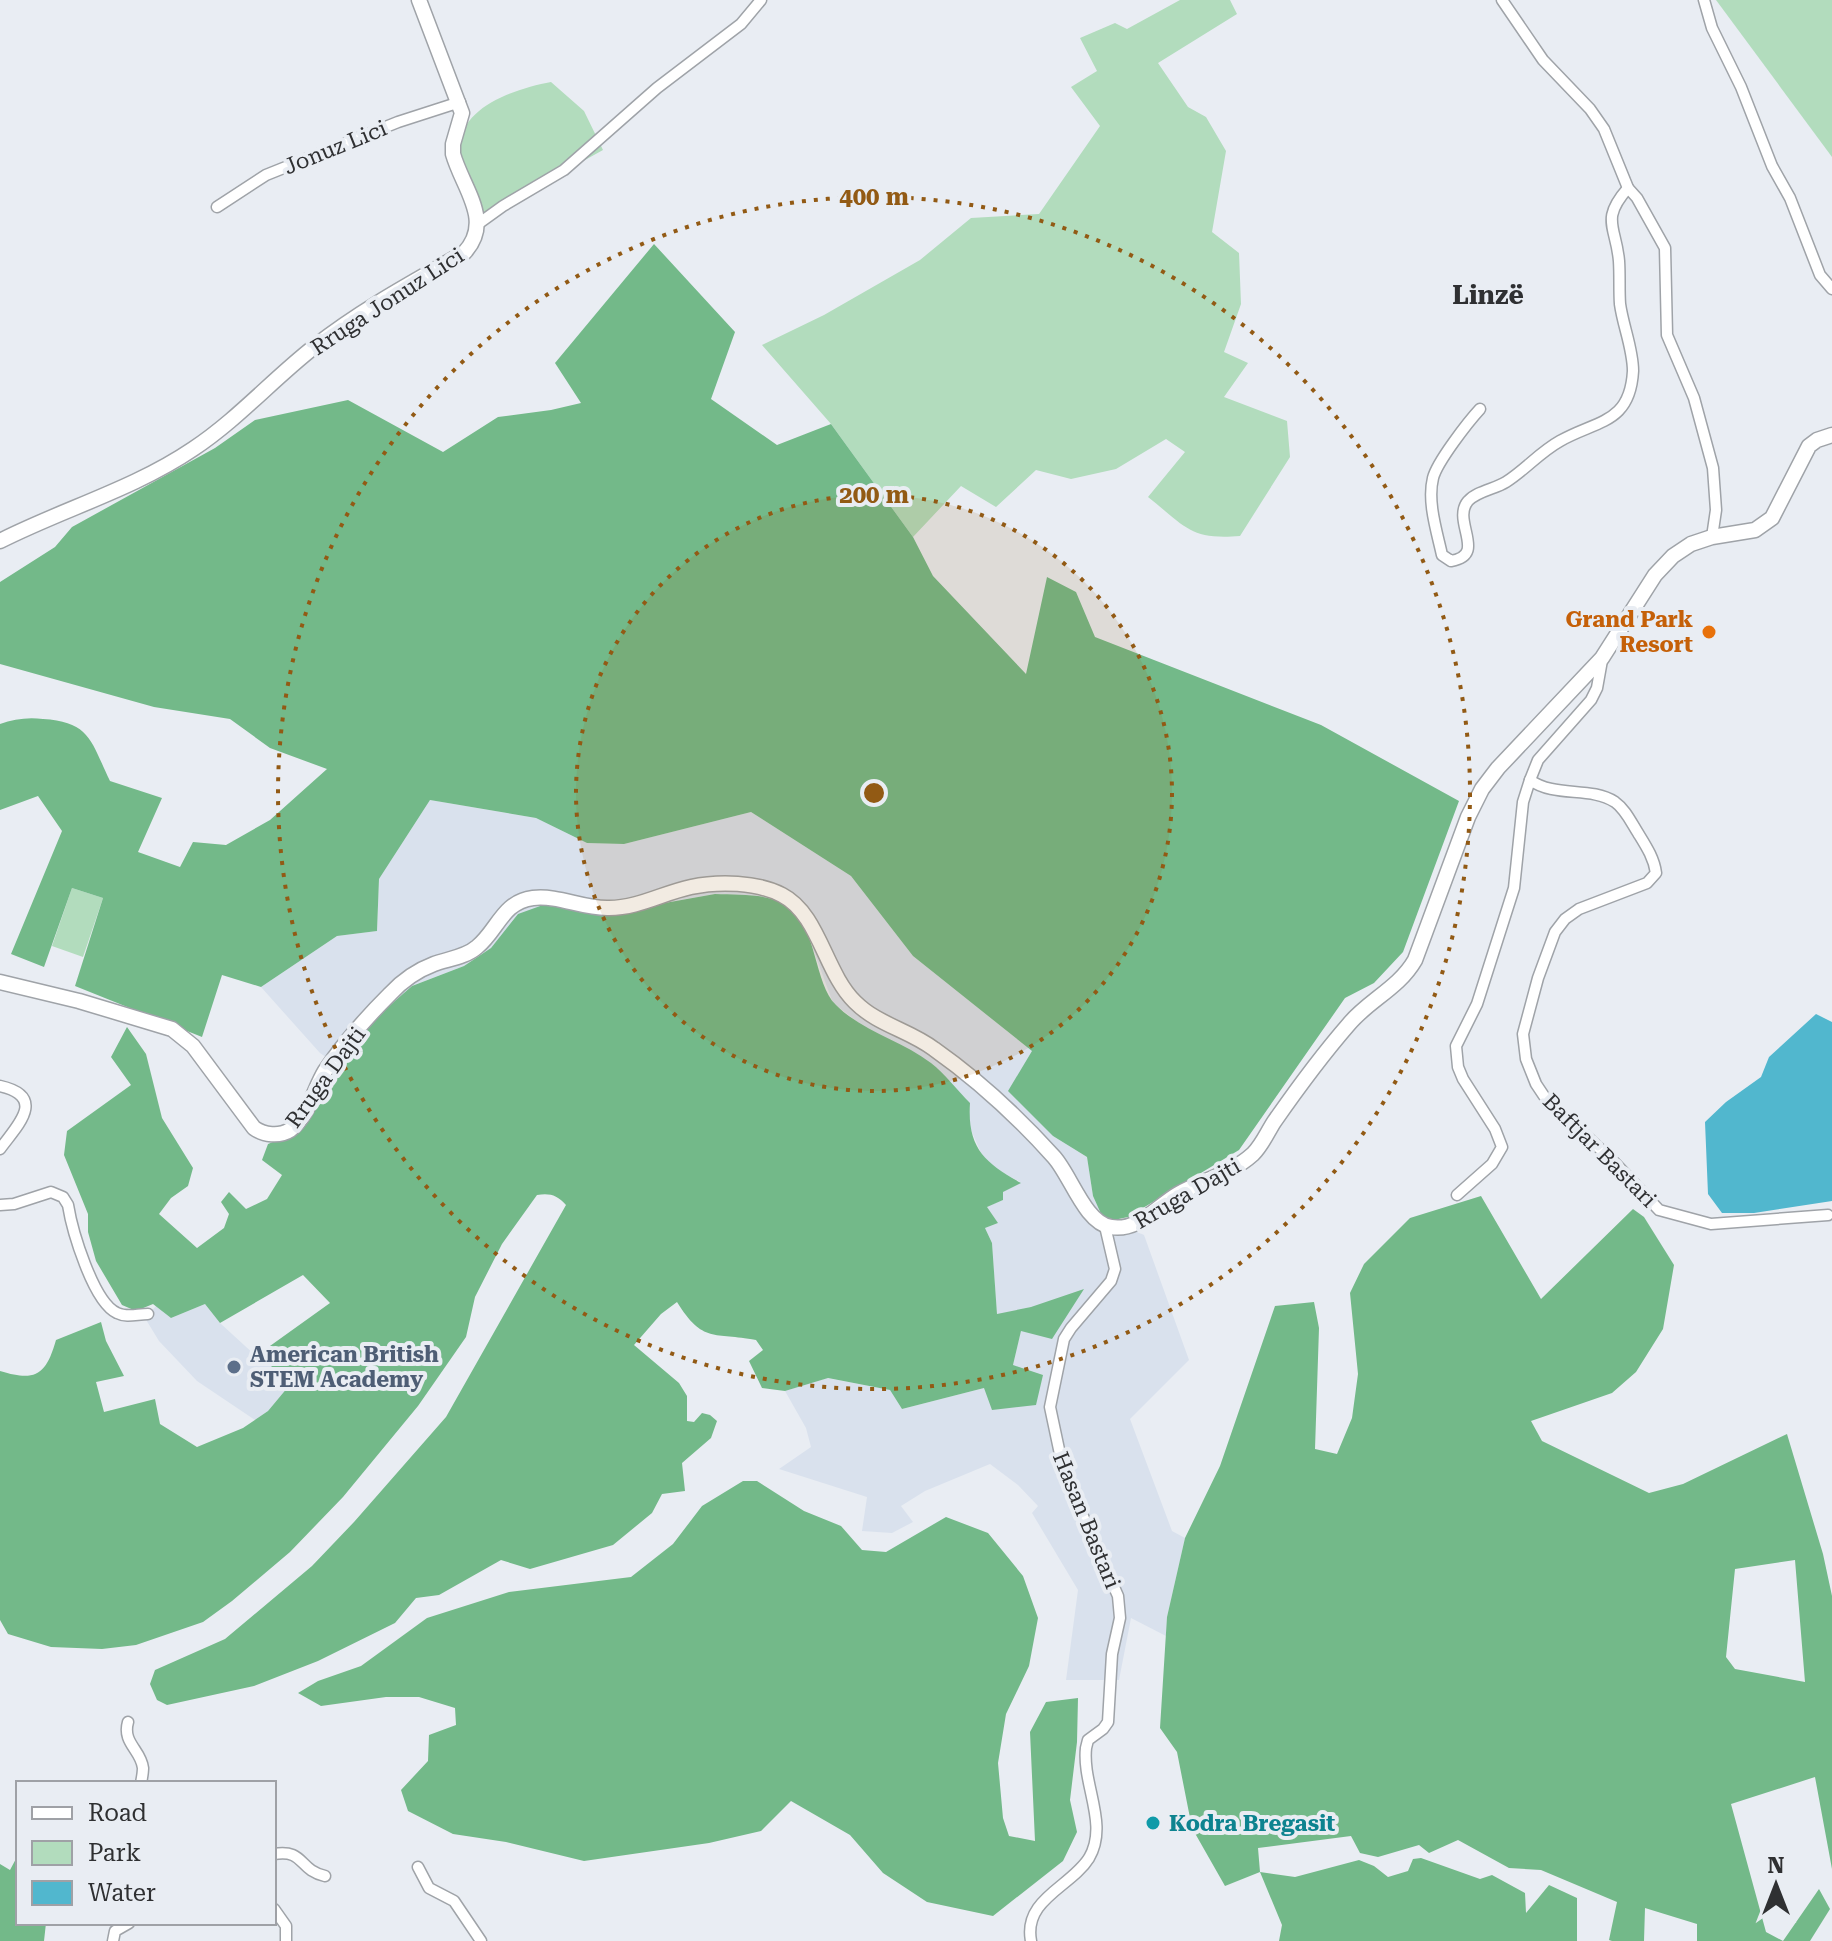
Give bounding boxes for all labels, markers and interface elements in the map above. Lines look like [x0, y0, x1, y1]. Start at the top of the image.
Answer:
street label: Jonuz Lici [280, 115, 390, 180]
text: 400 m [839, 183, 909, 211]
street label: Rruga Jonuz Lici [306, 243, 468, 360]
district label: Linzë [1452, 280, 1524, 310]
text: 200 m [839, 481, 909, 509]
place label: Grand Park Resort [1565, 607, 1693, 657]
marker: Grand Park Resort [1700, 623, 1718, 641]
centre of rings [860, 779, 888, 807]
street label: Rruga Dajti [280, 1022, 370, 1133]
street label: Baftjar Bastari [1538, 1089, 1661, 1212]
street label: Rruga Dajti [1130, 1153, 1245, 1234]
place label: American British STEM Academy [250, 1342, 439, 1392]
marker: American British STEM Academy [225, 1358, 243, 1376]
street label: Hasan Bastari [1048, 1448, 1125, 1592]
legend [16, 1781, 276, 1925]
text: Road [88, 1799, 147, 1827]
place label: Kodra Bregasit [1169, 1811, 1335, 1836]
marker: Kodra Bregasit [1144, 1814, 1162, 1832]
text: Park [88, 1839, 141, 1867]
north arrow [1736, 1845, 1816, 1925]
text: N [1768, 1853, 1785, 1878]
text: Water [88, 1879, 156, 1907]

